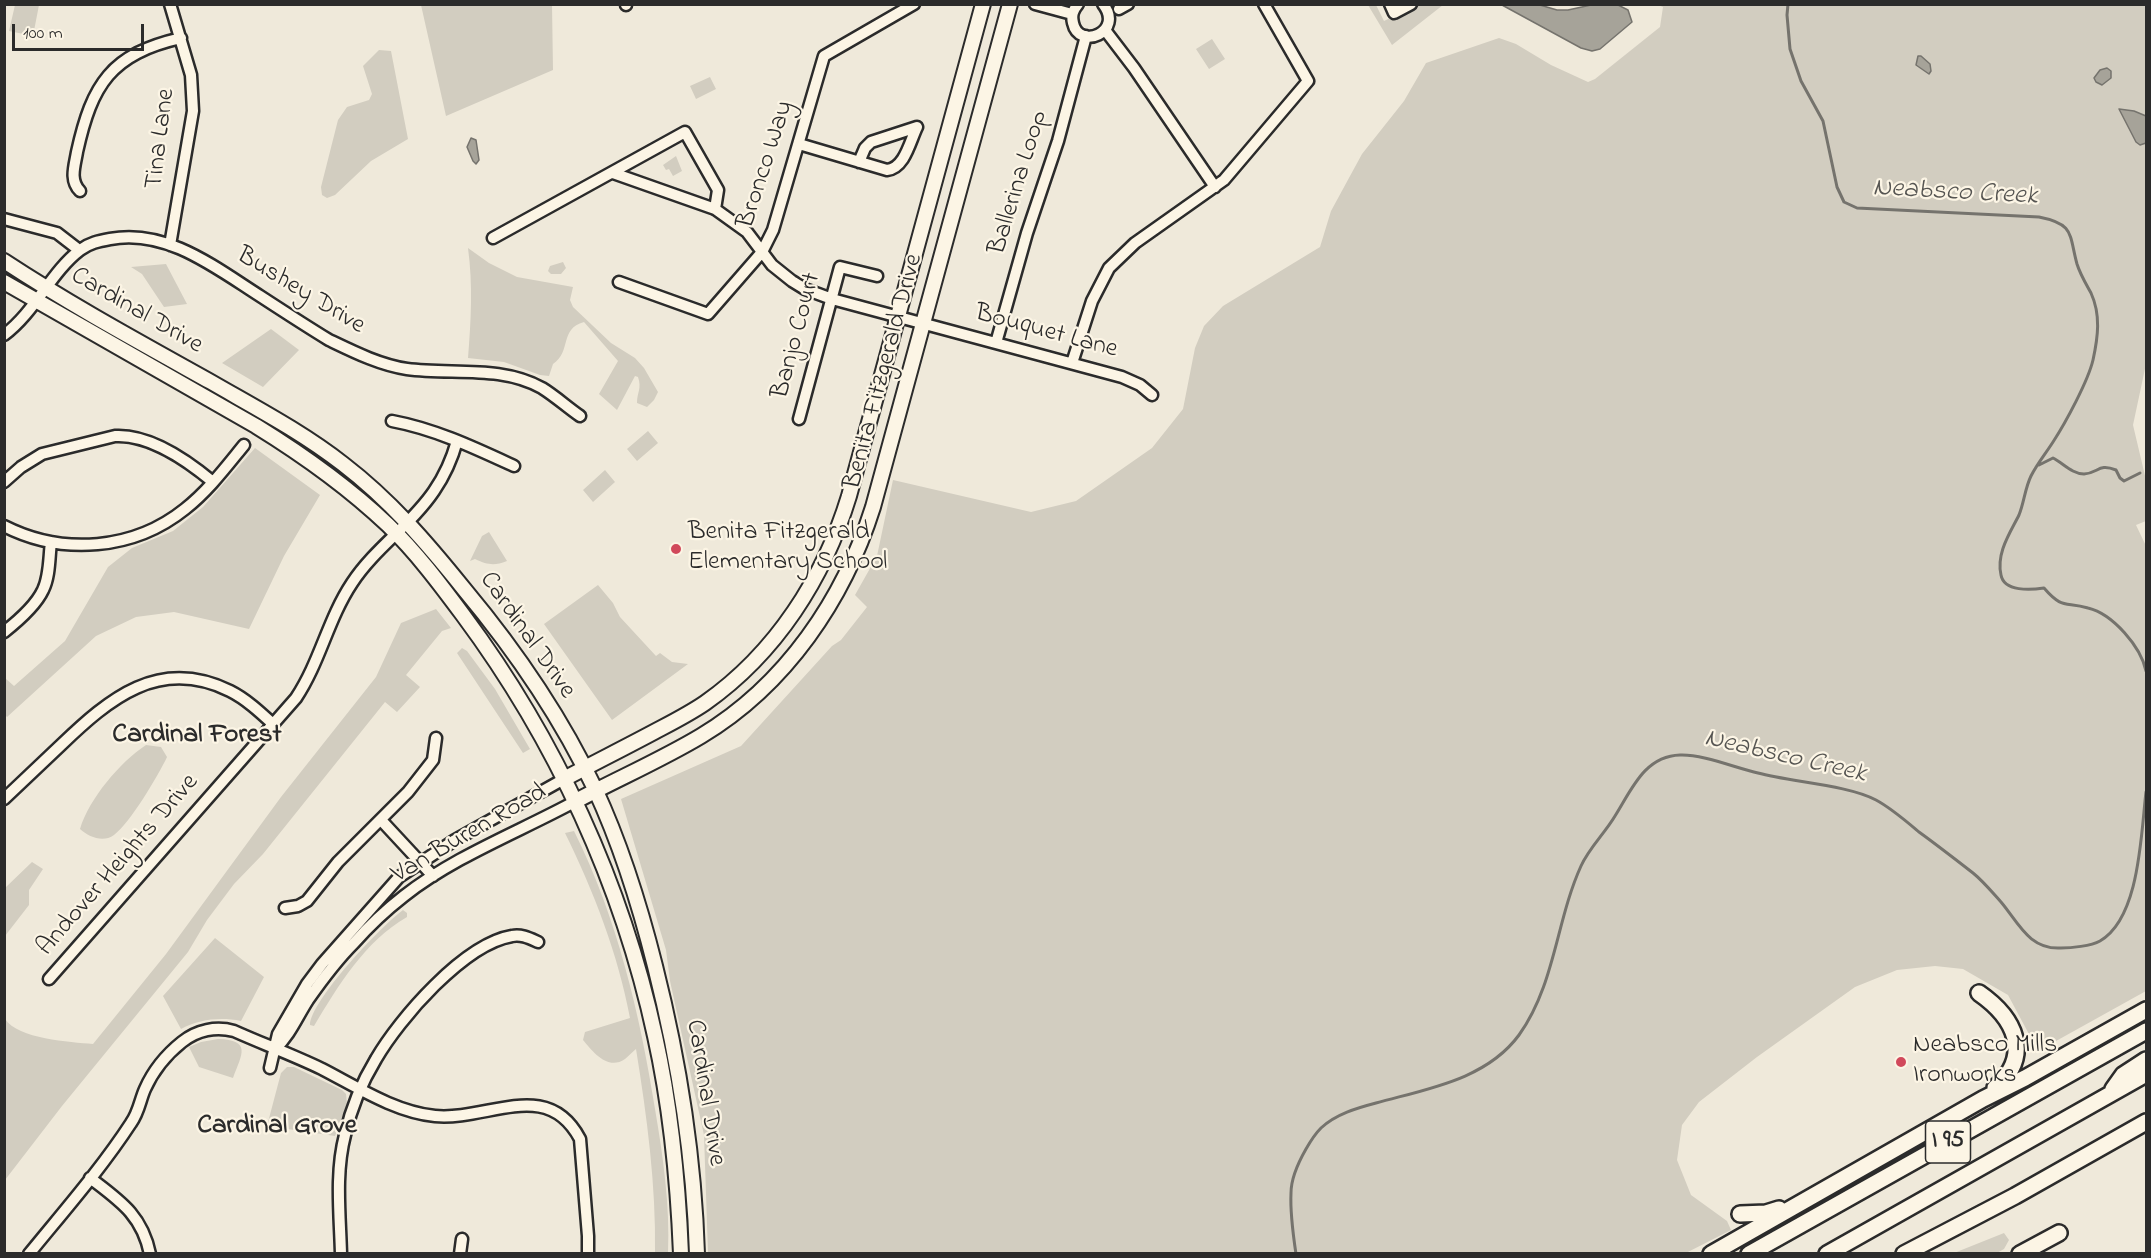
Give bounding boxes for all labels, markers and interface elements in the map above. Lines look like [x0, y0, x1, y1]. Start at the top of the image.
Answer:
scale bar [15, 12, 147, 50]
text: 100 m [23, 21, 63, 47]
street label: Tina Lane [140, 87, 184, 191]
street label: Bronco Way [732, 97, 802, 233]
street label: Ballerina Loop [983, 107, 1057, 259]
water label: Neabsco Creek [1872, 174, 2038, 214]
street label: Bushey Drive [230, 241, 370, 343]
street label: Benita Fitzgerald Drive [839, 251, 931, 493]
street label: Cardinal Drive [64, 262, 208, 362]
street label: Banjo Court [766, 270, 830, 402]
street label: Bouquet Lane [971, 299, 1121, 367]
place label: Benita Fitzgerald Elementary School [688, 518, 887, 580]
marker: Benita Fitzgerald Elementary School [669, 542, 683, 556]
street label: Cardinal Drive [471, 567, 581, 705]
district label: Cardinal Forest [112, 721, 282, 753]
water label: Neabsco Creek [1701, 724, 1869, 792]
street label: Andover Heights Drive [31, 769, 207, 963]
street label: Van Buren Road [387, 778, 553, 892]
street label: Cardinal Drive [677, 1018, 731, 1168]
place label: Neabsco Mills Ironworks [1913, 1031, 2057, 1092]
marker: Neabsco Mills Ironworks [1894, 1055, 1908, 1069]
district label: Cardinal Grove [197, 1112, 357, 1144]
road number: I 95 [1926, 1121, 1970, 1163]

